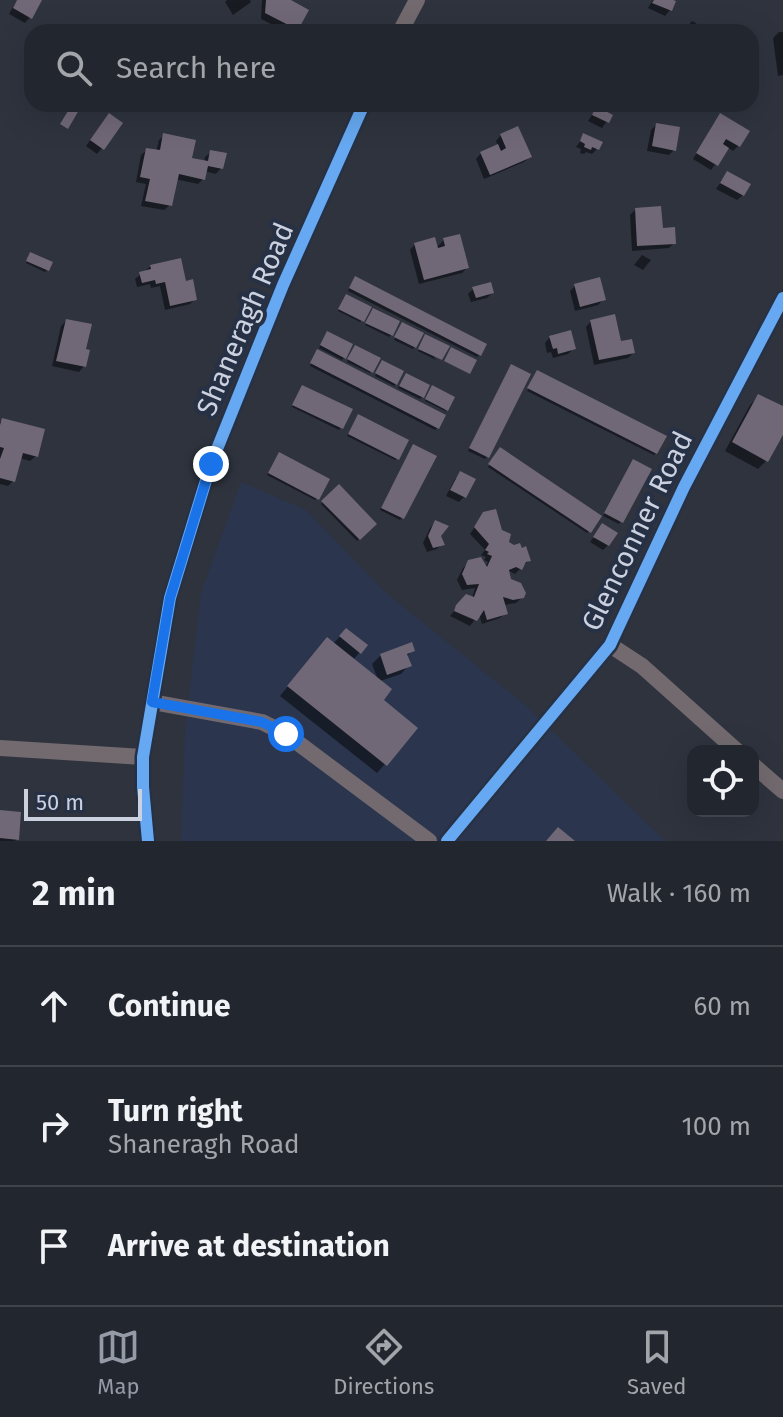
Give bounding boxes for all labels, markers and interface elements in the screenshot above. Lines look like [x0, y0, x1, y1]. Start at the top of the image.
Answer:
search box [24, 24, 759, 112]
icon: search [52, 46, 96, 90]
text: Search here [116, 50, 276, 86]
street label: Shaneragh Road [190, 218, 300, 420]
street label: Glenconner Road [575, 426, 699, 636]
route end [193, 446, 229, 482]
route start [268, 716, 304, 752]
map controls [687, 745, 759, 817]
button: locate [687, 745, 759, 817]
scale bar [24, 785, 142, 821]
text: 50 m [36, 789, 84, 816]
text: 2 min [32, 873, 116, 914]
text: Walk · 160 m [607, 878, 751, 909]
icon: ahead [32, 984, 76, 1028]
text: Continue [108, 988, 231, 1024]
text: 60 m [693, 991, 751, 1022]
text: Turn right [108, 1093, 243, 1129]
icon: right [32, 1104, 76, 1148]
text: 100 m [682, 1111, 751, 1142]
text: Shaneragh Road [108, 1129, 300, 1160]
icon: arrive [32, 1224, 76, 1268]
text: Arrive at destination [108, 1228, 390, 1264]
tab: Map [96, 1325, 140, 1400]
tab: Directions [333, 1325, 434, 1400]
tab: Saved [627, 1325, 687, 1400]

